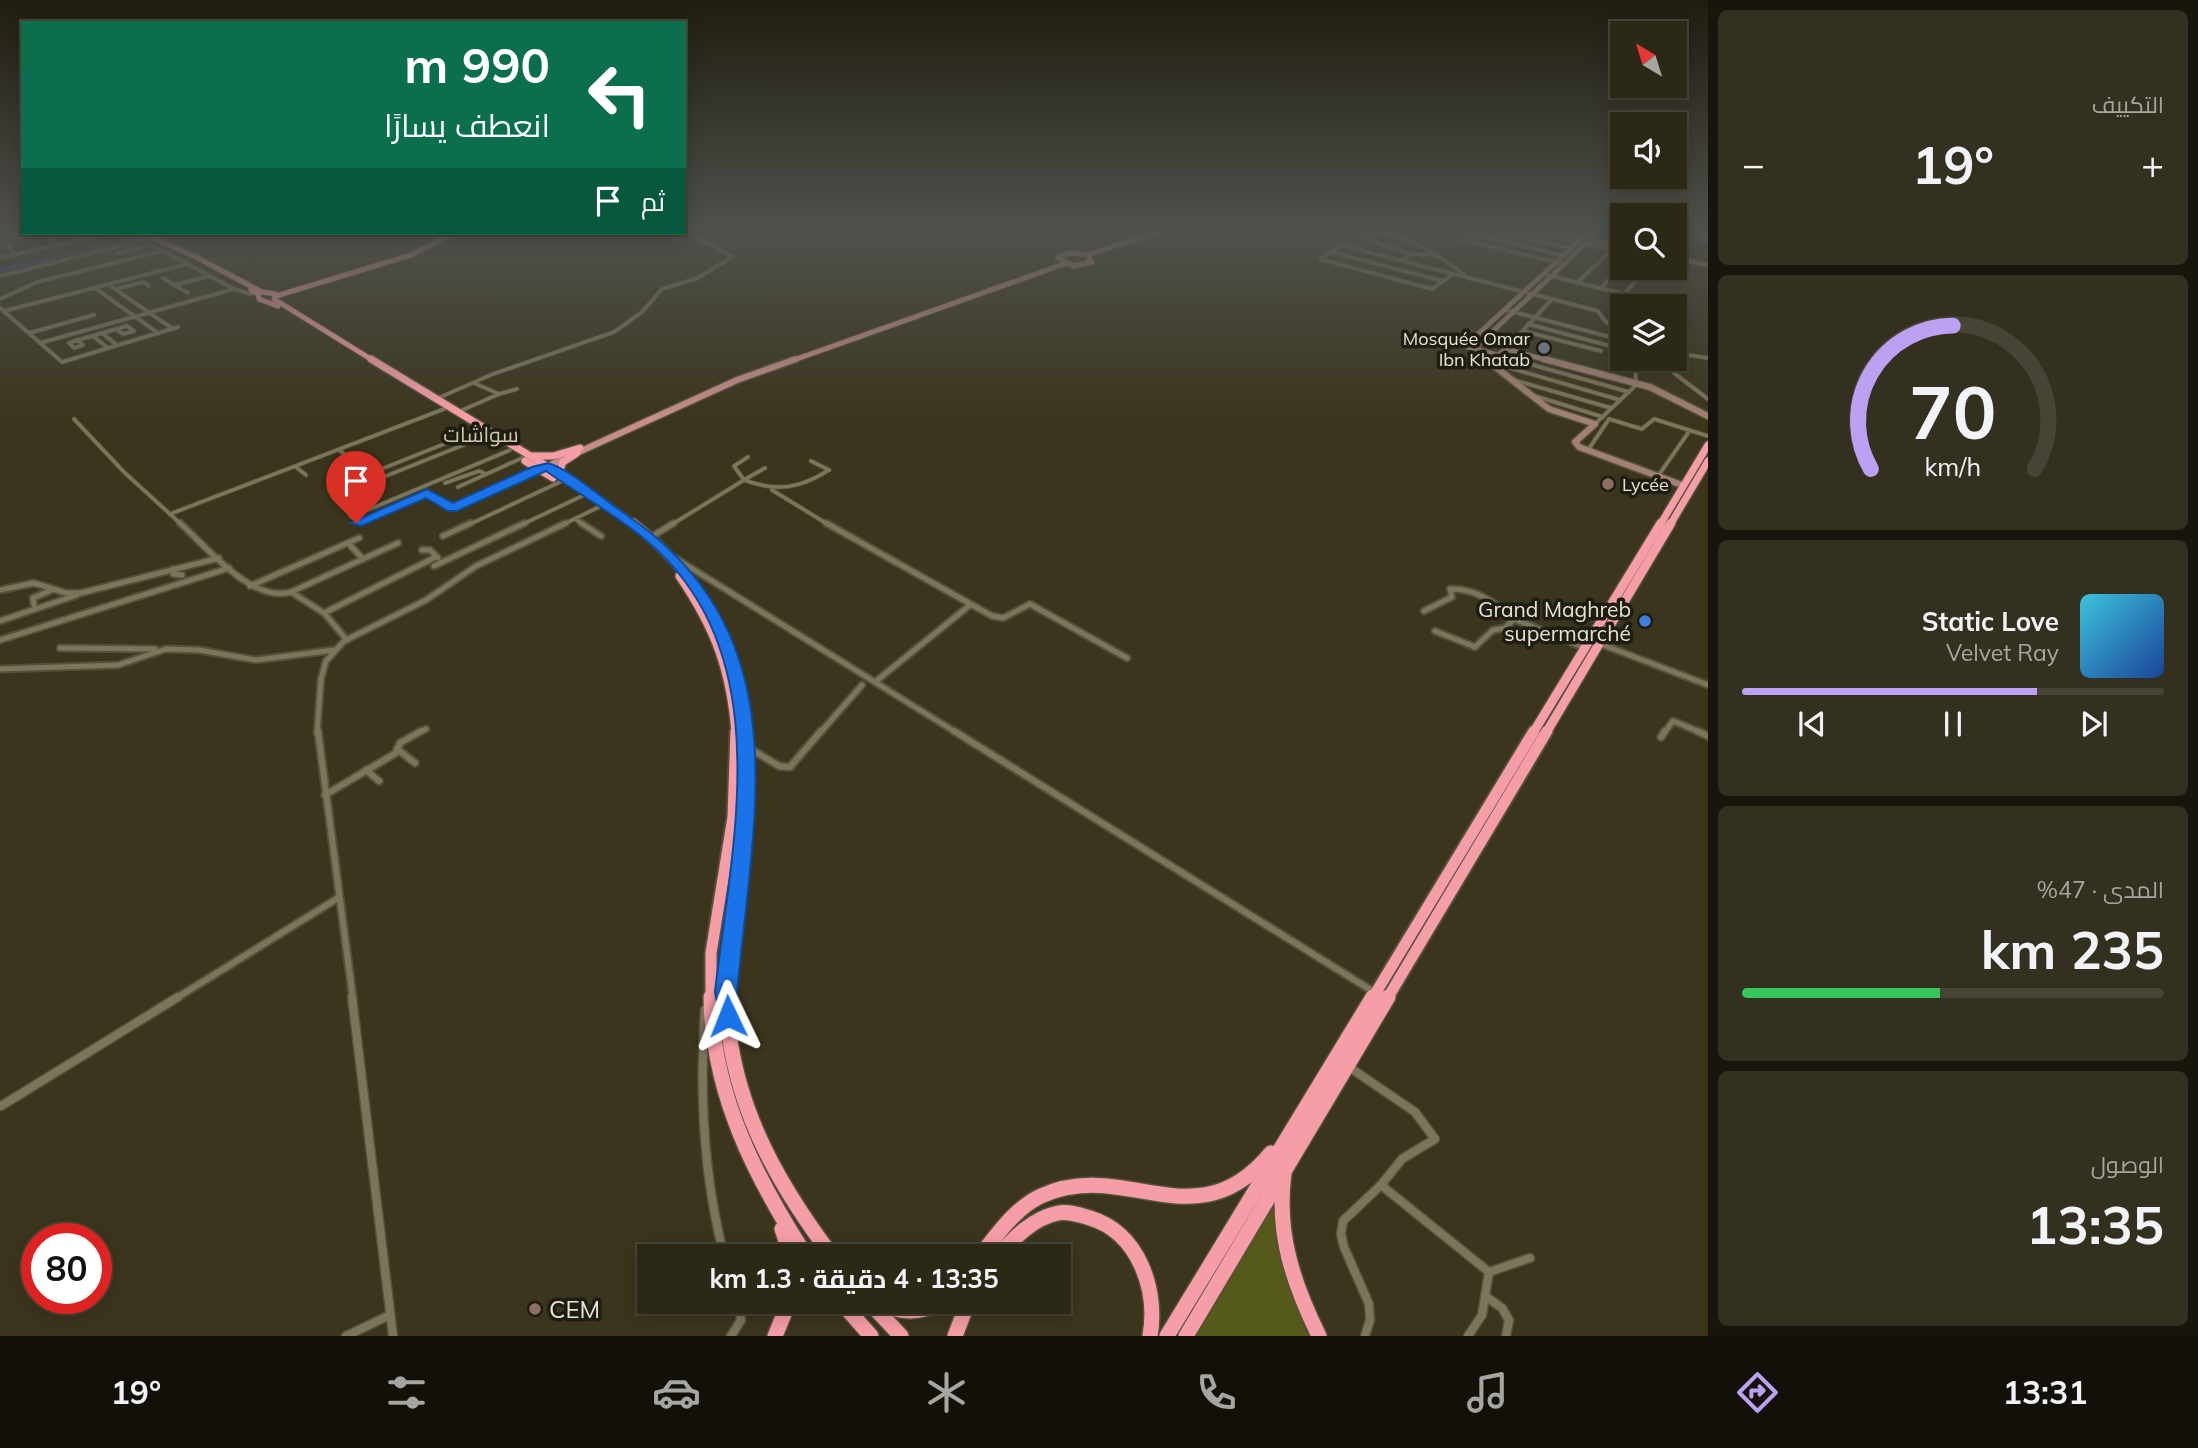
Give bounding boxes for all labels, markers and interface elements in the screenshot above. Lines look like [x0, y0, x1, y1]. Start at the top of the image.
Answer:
north arrow [1610, 21, 1687, 98]
map controls [1610, 21, 1687, 371]
text: 990 m [404, 34, 550, 95]
icon: left [574, 49, 665, 140]
text: التكييف [2092, 90, 2164, 119]
text: انعطف يسارًا [384, 105, 550, 145]
button: sound [1610, 112, 1687, 189]
text: 19° [1912, 132, 1994, 197]
text: − [1742, 140, 1765, 188]
text: + [2141, 140, 2164, 188]
icon: arrive [589, 182, 627, 220]
text: ثم [641, 185, 665, 218]
button: search [1610, 203, 1687, 280]
button: layers [1610, 294, 1687, 371]
place label: Mosquée Omar Ibn Khatab [1403, 327, 1530, 371]
marker: Mosquée Omar Ibn Khatab [1536, 340, 1552, 356]
text: 70 [1909, 366, 1997, 457]
district label: سواشات [443, 421, 519, 447]
pin [326, 451, 386, 523]
text: km/h [1925, 451, 1981, 482]
icon: arrive [337, 462, 375, 500]
place label: Lycée [1622, 473, 1669, 496]
marker: Lycée [1600, 476, 1616, 492]
place label: Grand Maghreb supermarché [1478, 596, 1631, 646]
text: Static Love [1922, 605, 2059, 638]
marker: Grand Maghreb supermarché [1637, 613, 1653, 629]
text: Velvet Ray [1946, 638, 2059, 667]
icon: previous [1793, 705, 1831, 743]
icon: pause [1934, 705, 1972, 743]
icon: next [2075, 705, 2113, 743]
text: المدى · 47% [2037, 875, 2164, 904]
text: 235 km [1981, 917, 2164, 982]
position arrow [691, 979, 765, 1053]
text: الوصول [2091, 1150, 2164, 1179]
text: 13:35 [2026, 1192, 2164, 1257]
speed limit sign: 80 [21, 1223, 112, 1314]
text: 13:35 · 4 دقيقة · 1.3 km [709, 1262, 999, 1295]
place label: CEM [549, 1294, 600, 1324]
marker: CEM [527, 1301, 543, 1317]
icon: filters [382, 1368, 431, 1417]
icon: car [652, 1368, 701, 1417]
icon: climate [922, 1368, 971, 1417]
icon: phone [1192, 1368, 1241, 1417]
icon: music [1463, 1368, 1512, 1417]
icon: directions [1733, 1368, 1782, 1417]
text: 19° [111, 1372, 161, 1412]
text: 13:31 [2003, 1372, 2087, 1412]

